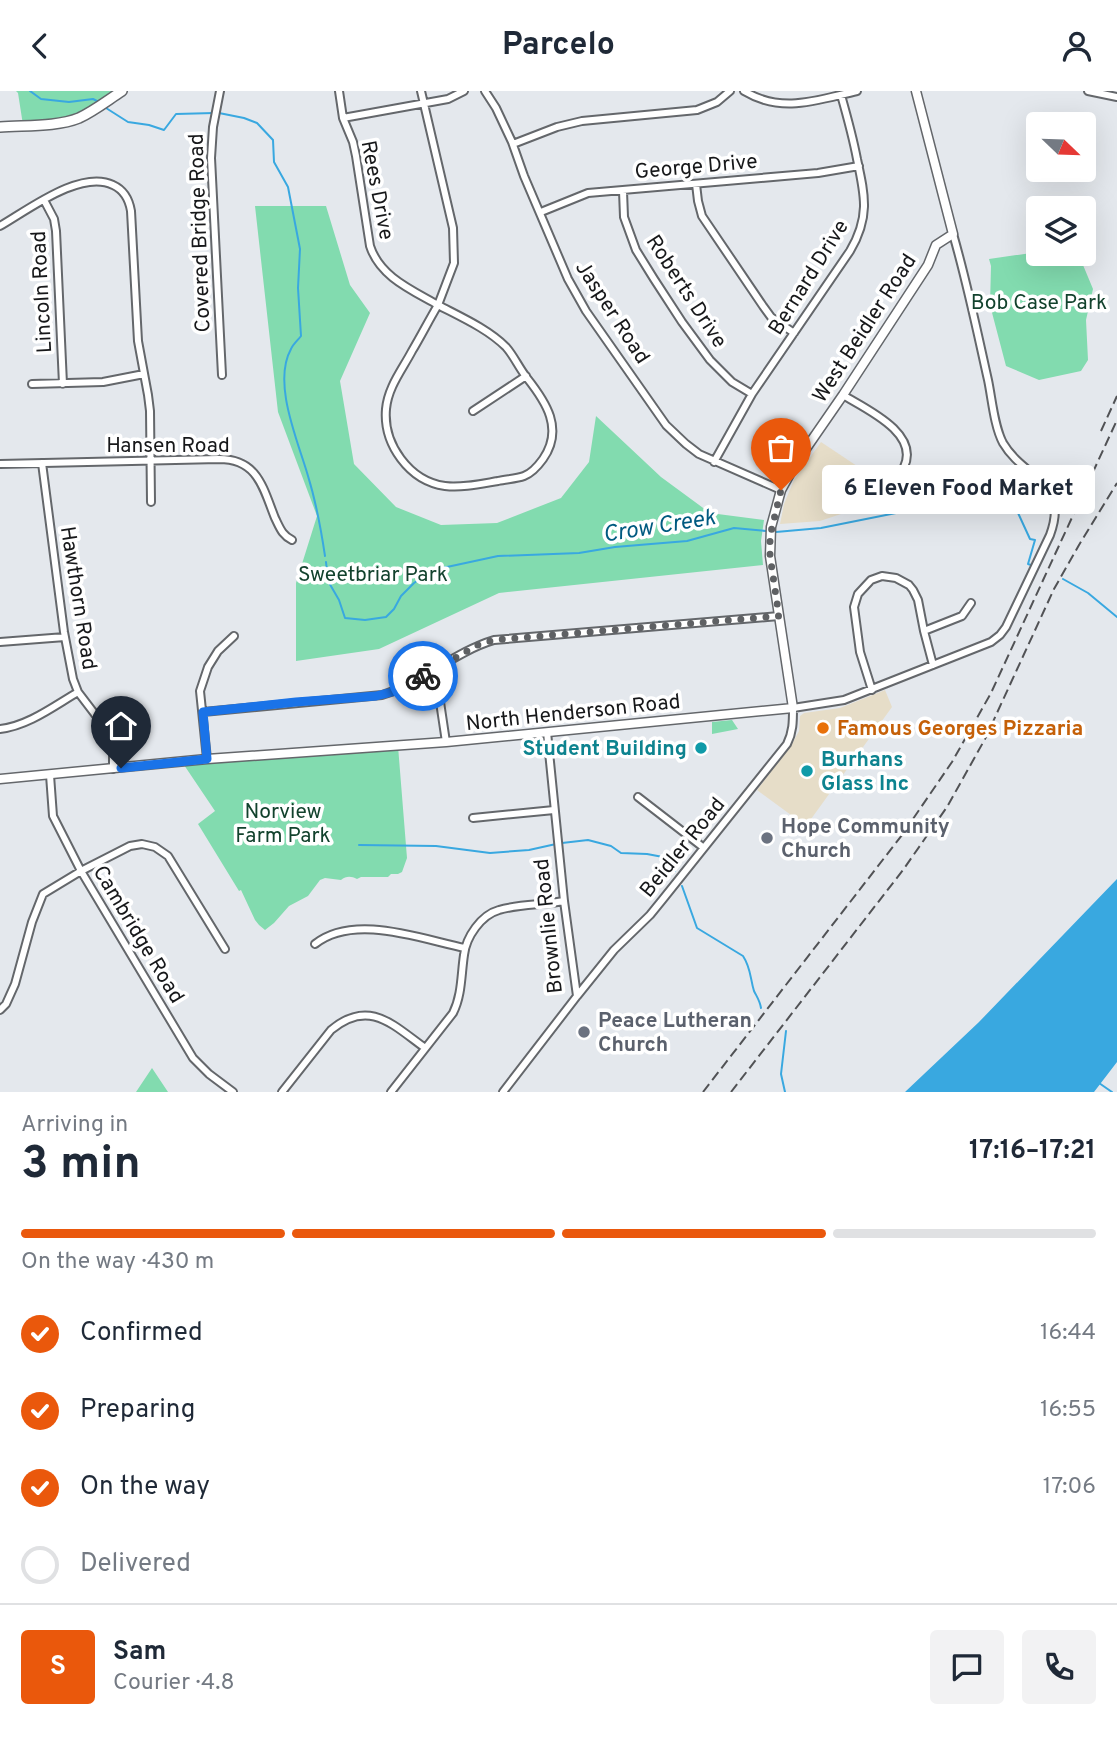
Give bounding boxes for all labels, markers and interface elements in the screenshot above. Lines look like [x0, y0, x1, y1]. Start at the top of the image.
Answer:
text: Parcelo [502, 26, 615, 66]
icon: back [21, 27, 59, 65]
icon: person [1058, 27, 1096, 65]
north arrow [1026, 112, 1096, 182]
map controls [1026, 112, 1096, 266]
street label: Covered Bridge Road [184, 133, 217, 333]
street label: Rees Drive [354, 138, 399, 242]
street label: George Drive [634, 149, 759, 186]
button: layers [1026, 196, 1096, 266]
street label: Bernard Drive [763, 215, 855, 340]
street label: Lincoln Road [26, 230, 59, 354]
street label: Roberts Drive [639, 230, 732, 354]
street label: West Beidler Road [807, 249, 923, 408]
street label: Jasper Road [568, 256, 655, 370]
park label: Bob Case Park [971, 290, 1107, 317]
pin [751, 418, 811, 490]
icon: bag [762, 429, 800, 467]
street label: Hansen Road [106, 433, 230, 460]
callout: 6 Eleven Food Market [823, 465, 1096, 515]
text: 6 Eleven Food Market [843, 475, 1074, 504]
water label: Crow Creek [601, 504, 718, 551]
street label: Hawthorn Road [53, 525, 102, 672]
park label: Sweetbriar Park [298, 562, 448, 589]
courier [388, 641, 458, 711]
icon: bike [404, 657, 442, 695]
street label: North Henderson Road [465, 689, 682, 738]
pin [91, 696, 151, 768]
icon: home [102, 707, 140, 745]
place label: Famous Georges Pizzaria [837, 716, 1083, 743]
marker: Famous Georges Pizzaria [815, 720, 831, 736]
place label: Student Building [522, 736, 687, 763]
marker: Student Building [693, 740, 709, 756]
place label: Burhans Glass Inc [821, 747, 909, 798]
marker: Burhans Glass Inc [799, 763, 815, 779]
street label: Beidler Road [635, 792, 732, 904]
park label: Norview Farm Park [235, 799, 331, 850]
place label: Hope Community Church [781, 814, 950, 865]
marker: Hope Community Church [759, 830, 775, 846]
street label: Brownlie Road [529, 857, 570, 995]
street label: Cambridge Road [86, 861, 189, 1009]
place label: Peace Lutheran Church [598, 1008, 752, 1059]
marker: Peace Lutheran Church [576, 1024, 592, 1040]
text: Arriving in [21, 1111, 128, 1140]
text: 17:16–17:21 [969, 1135, 1096, 1168]
text: 3 min [21, 1136, 141, 1195]
text: On the way · 430 m [21, 1248, 214, 1277]
icon: check [21, 1315, 59, 1353]
text: Confirmed [80, 1317, 203, 1350]
text: 16:44 [1040, 1319, 1096, 1348]
icon: check [21, 1392, 59, 1430]
text: Preparing [80, 1394, 195, 1427]
text: 16:55 [1040, 1396, 1096, 1425]
icon: check [21, 1469, 59, 1507]
text: On the way [80, 1471, 210, 1504]
text: 17:06 [1043, 1473, 1096, 1502]
text: Delivered [80, 1548, 191, 1581]
button: chat [930, 1630, 1004, 1704]
button: phone [1022, 1630, 1096, 1704]
text: Sam [113, 1636, 166, 1669]
text: S [50, 1651, 66, 1684]
text: Courier · 4.8 [113, 1669, 234, 1698]

